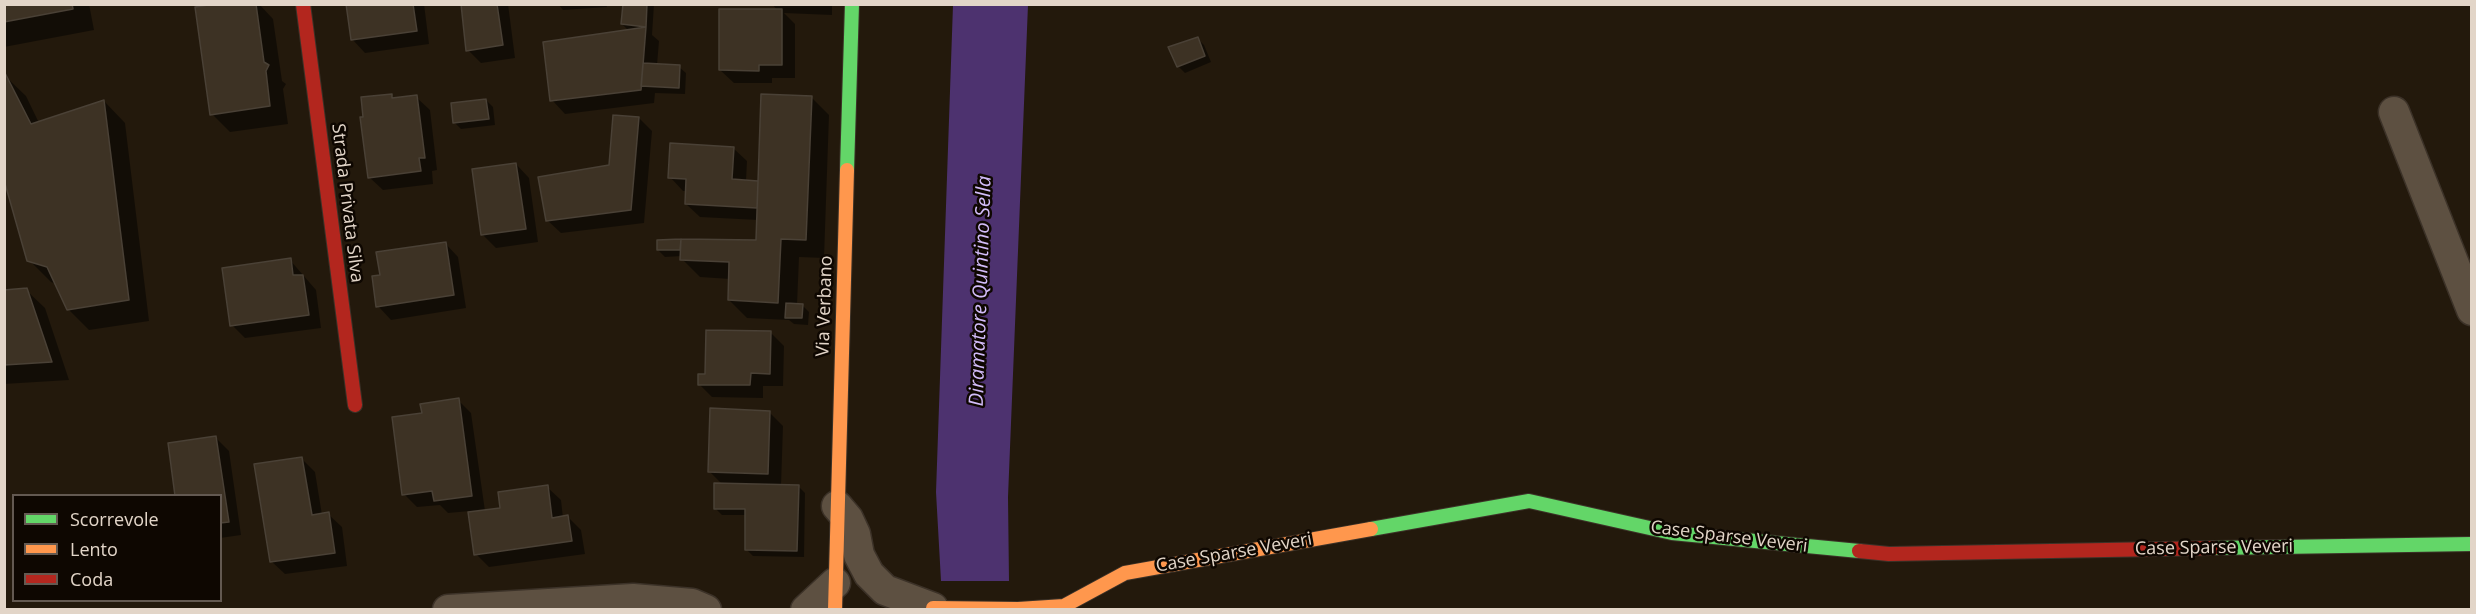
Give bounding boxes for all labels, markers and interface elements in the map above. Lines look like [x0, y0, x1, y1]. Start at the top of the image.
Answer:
street label: Strada Privata Silva [327, 122, 367, 284]
water label: Diramatore Quintino Sella [965, 175, 997, 407]
street label: Via Verbano [812, 255, 838, 357]
legend [12, 494, 222, 602]
text: Scorrevole [70, 507, 159, 531]
street label: Case Sparse Veveri [1649, 517, 1809, 557]
street label: Case Sparse Veveri [1154, 529, 1314, 577]
street label: Case Sparse Veveri [2135, 536, 2293, 560]
text: Lento [70, 537, 118, 561]
text: Coda [70, 567, 113, 591]

